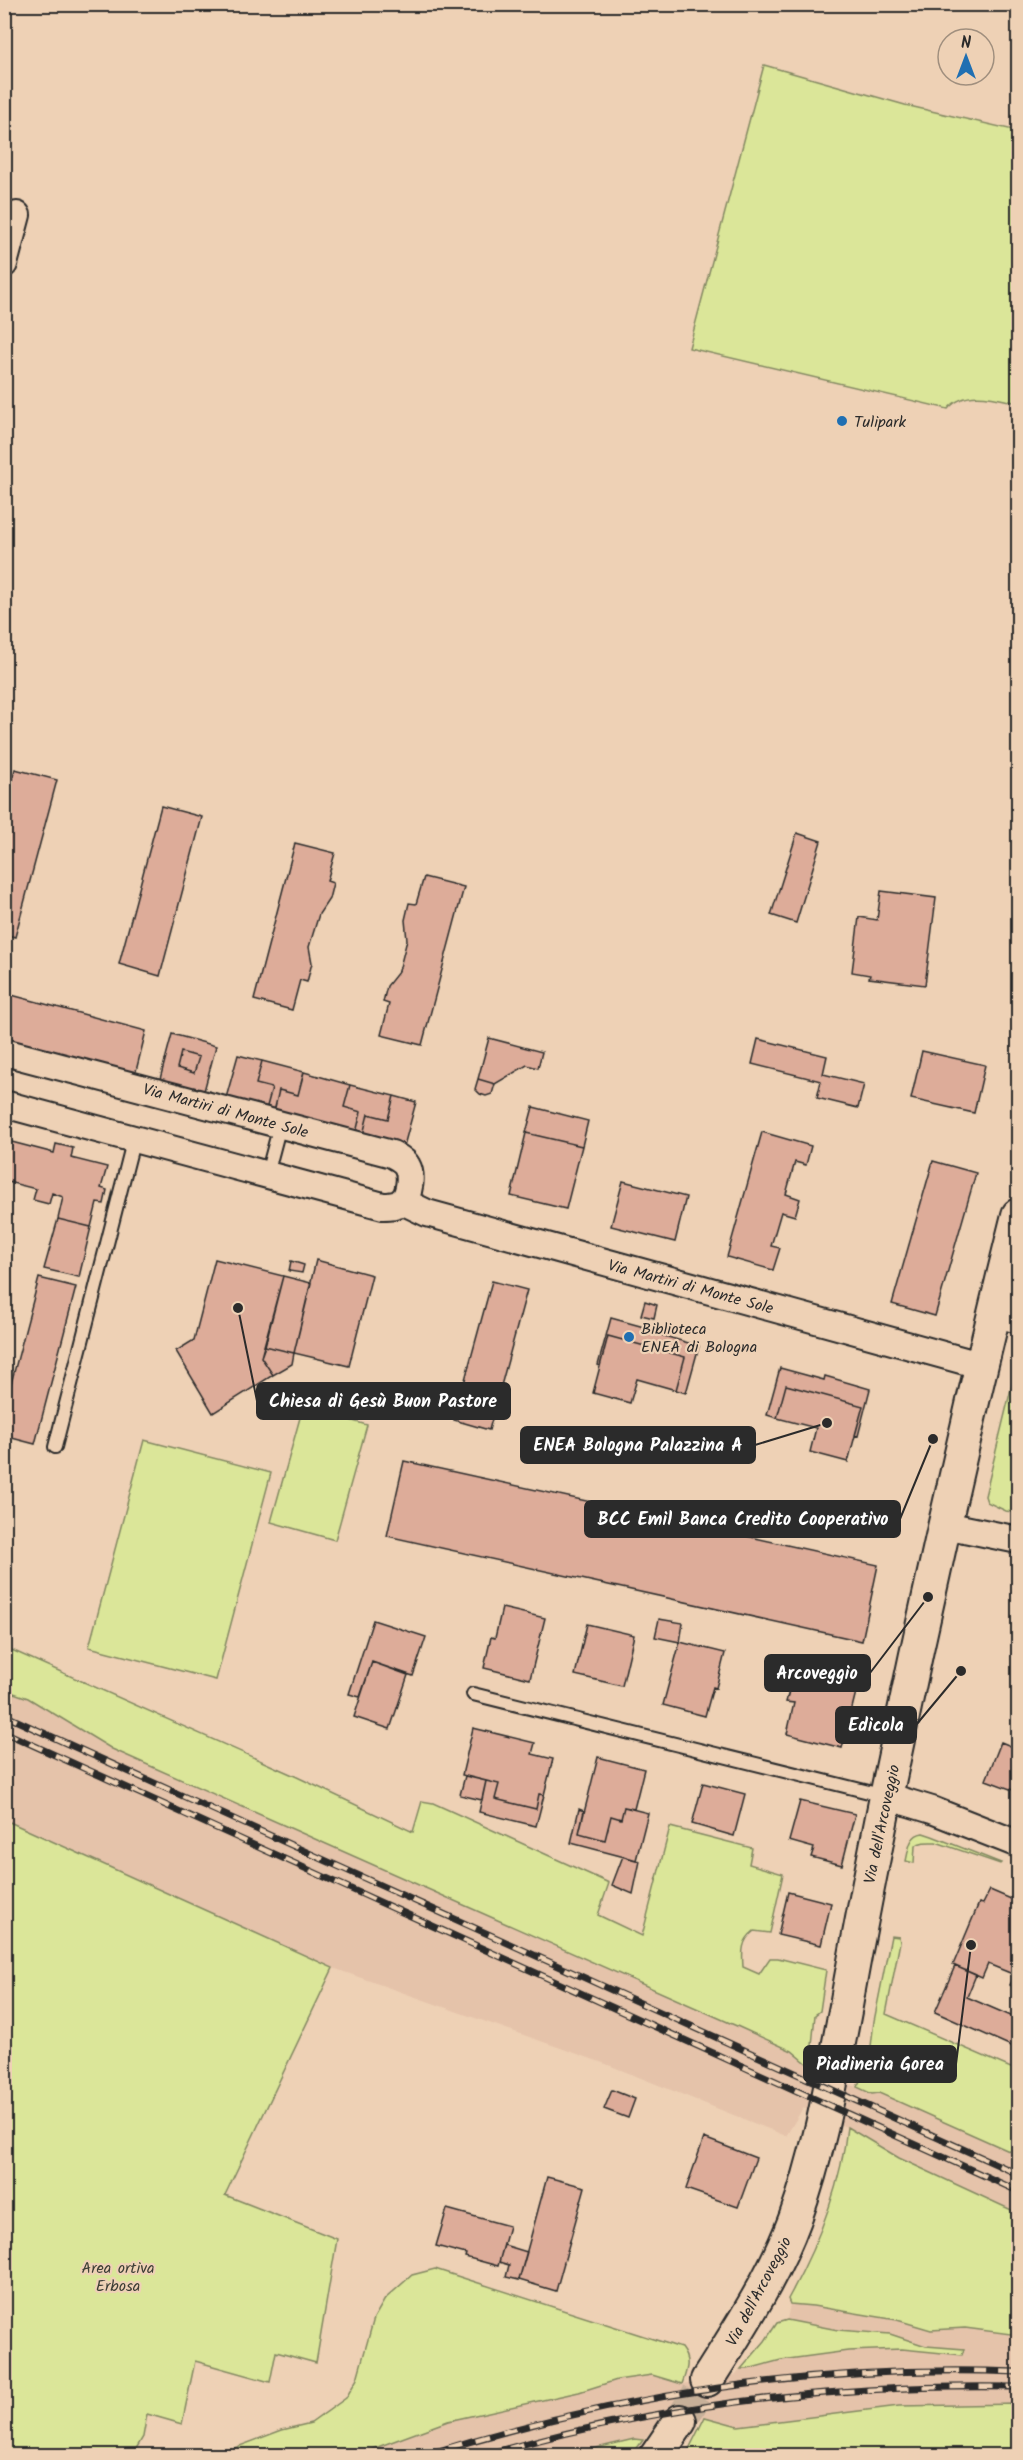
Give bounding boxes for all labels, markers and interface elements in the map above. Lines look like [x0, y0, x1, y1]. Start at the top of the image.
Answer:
north arrow [936, 27, 996, 87]
text: N [961, 31, 971, 56]
place label: Tulipark [854, 410, 906, 435]
marker: Tulipark [835, 414, 849, 428]
street label: Via Martiri di Monte Sole [140, 1077, 311, 1146]
street label: Via Martiri di Monte Sole [605, 1253, 776, 1322]
place label: Biblioteca ENEA di Bologna [641, 1317, 757, 1360]
marker: Biblioteca ENEA di Bologna [622, 1330, 636, 1344]
callout: Chiesa di Gesù Buon Pastore [257, 1383, 510, 1419]
text: Chiesa di Gesù Buon Pastore [269, 1388, 497, 1417]
callout: ENEA Bologna Palazzina A [521, 1427, 755, 1463]
text: ENEA Bologna Palazzina A [533, 1432, 743, 1461]
callout: BCC Emil Banca Credito Cooperativo [585, 1501, 900, 1537]
text: BCC Emil Banca Credito Cooperativo [597, 1506, 889, 1535]
callout: Arcoveggio [765, 1655, 870, 1691]
text: Arcoveggio [776, 1660, 858, 1689]
callout: Edicola [836, 1707, 916, 1743]
text: Edicola [848, 1712, 904, 1741]
street label: Via dell'Arcoveggio [858, 1762, 907, 1886]
callout: Piadineria Gorea [804, 2046, 956, 2082]
text: Piadineria Gorea [816, 2051, 944, 2080]
street label: Via dell'Arcoveggio [720, 2232, 799, 2351]
park label: Area ortiva Erbosa [82, 2256, 154, 2299]

